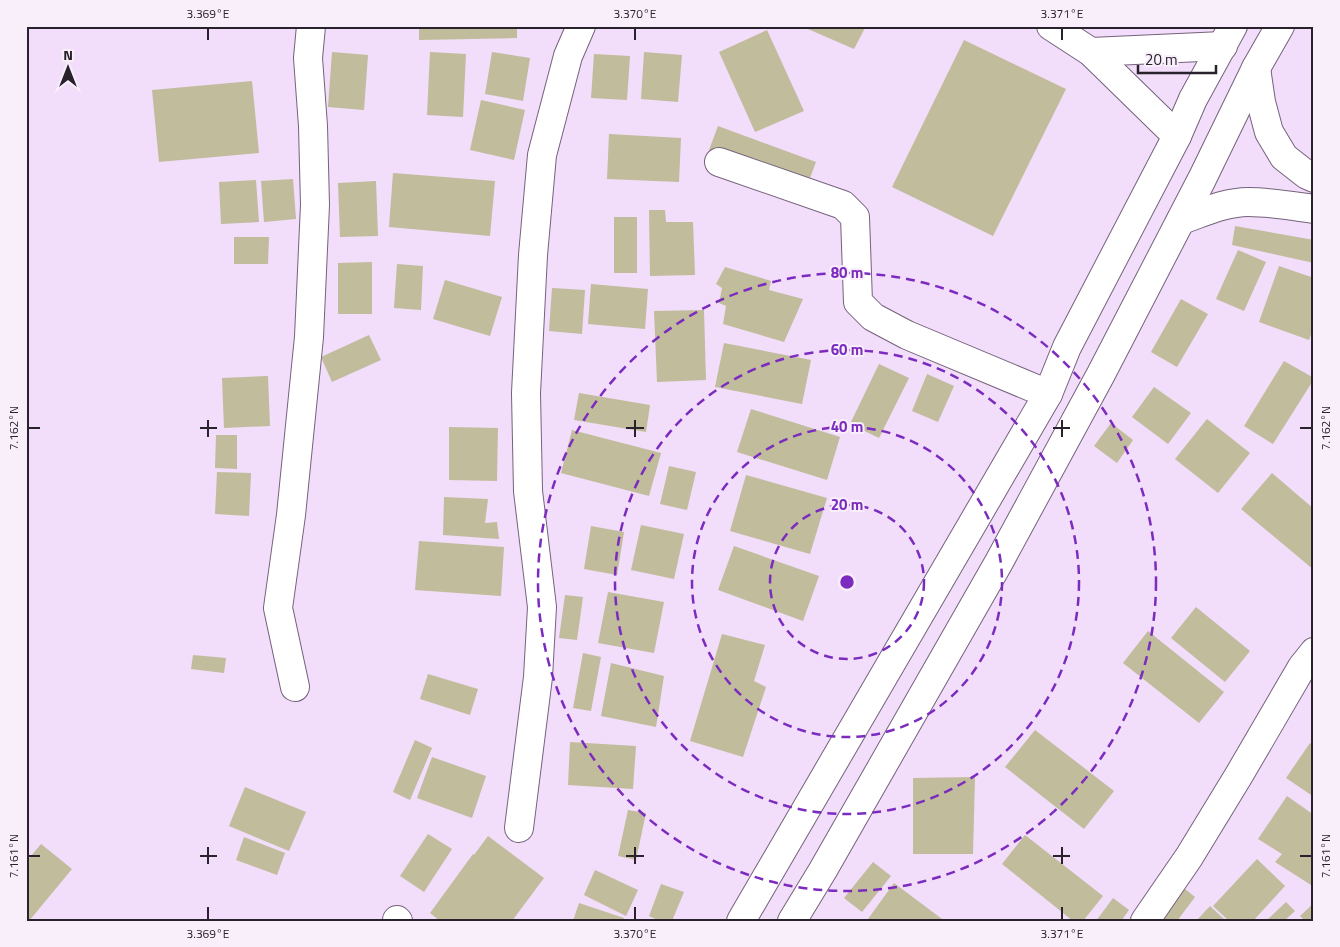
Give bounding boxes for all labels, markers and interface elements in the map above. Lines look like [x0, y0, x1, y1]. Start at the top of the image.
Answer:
text: 3.369°E [187, 4, 230, 23]
text: 3.370°E [614, 4, 657, 23]
text: 3.371°E [1041, 4, 1084, 23]
north arrow [42, 42, 92, 92]
scale bar [1138, 42, 1215, 74]
text: N [63, 44, 73, 65]
text: 20 m [1145, 48, 1178, 71]
text: 80 m [831, 261, 863, 284]
text: 60 m [831, 338, 863, 361]
text: 7.162°N [4, 406, 23, 450]
text: 7.162°N [1316, 406, 1335, 450]
text: 40 m [831, 415, 863, 438]
text: 20 m [831, 493, 863, 516]
centre of rings [838, 573, 856, 591]
text: 7.161°N [4, 834, 23, 878]
text: 7.161°N [1316, 834, 1335, 878]
text: 3.369°E [187, 924, 230, 943]
text: 3.370°E [614, 924, 657, 943]
text: 3.371°E [1041, 924, 1084, 943]

